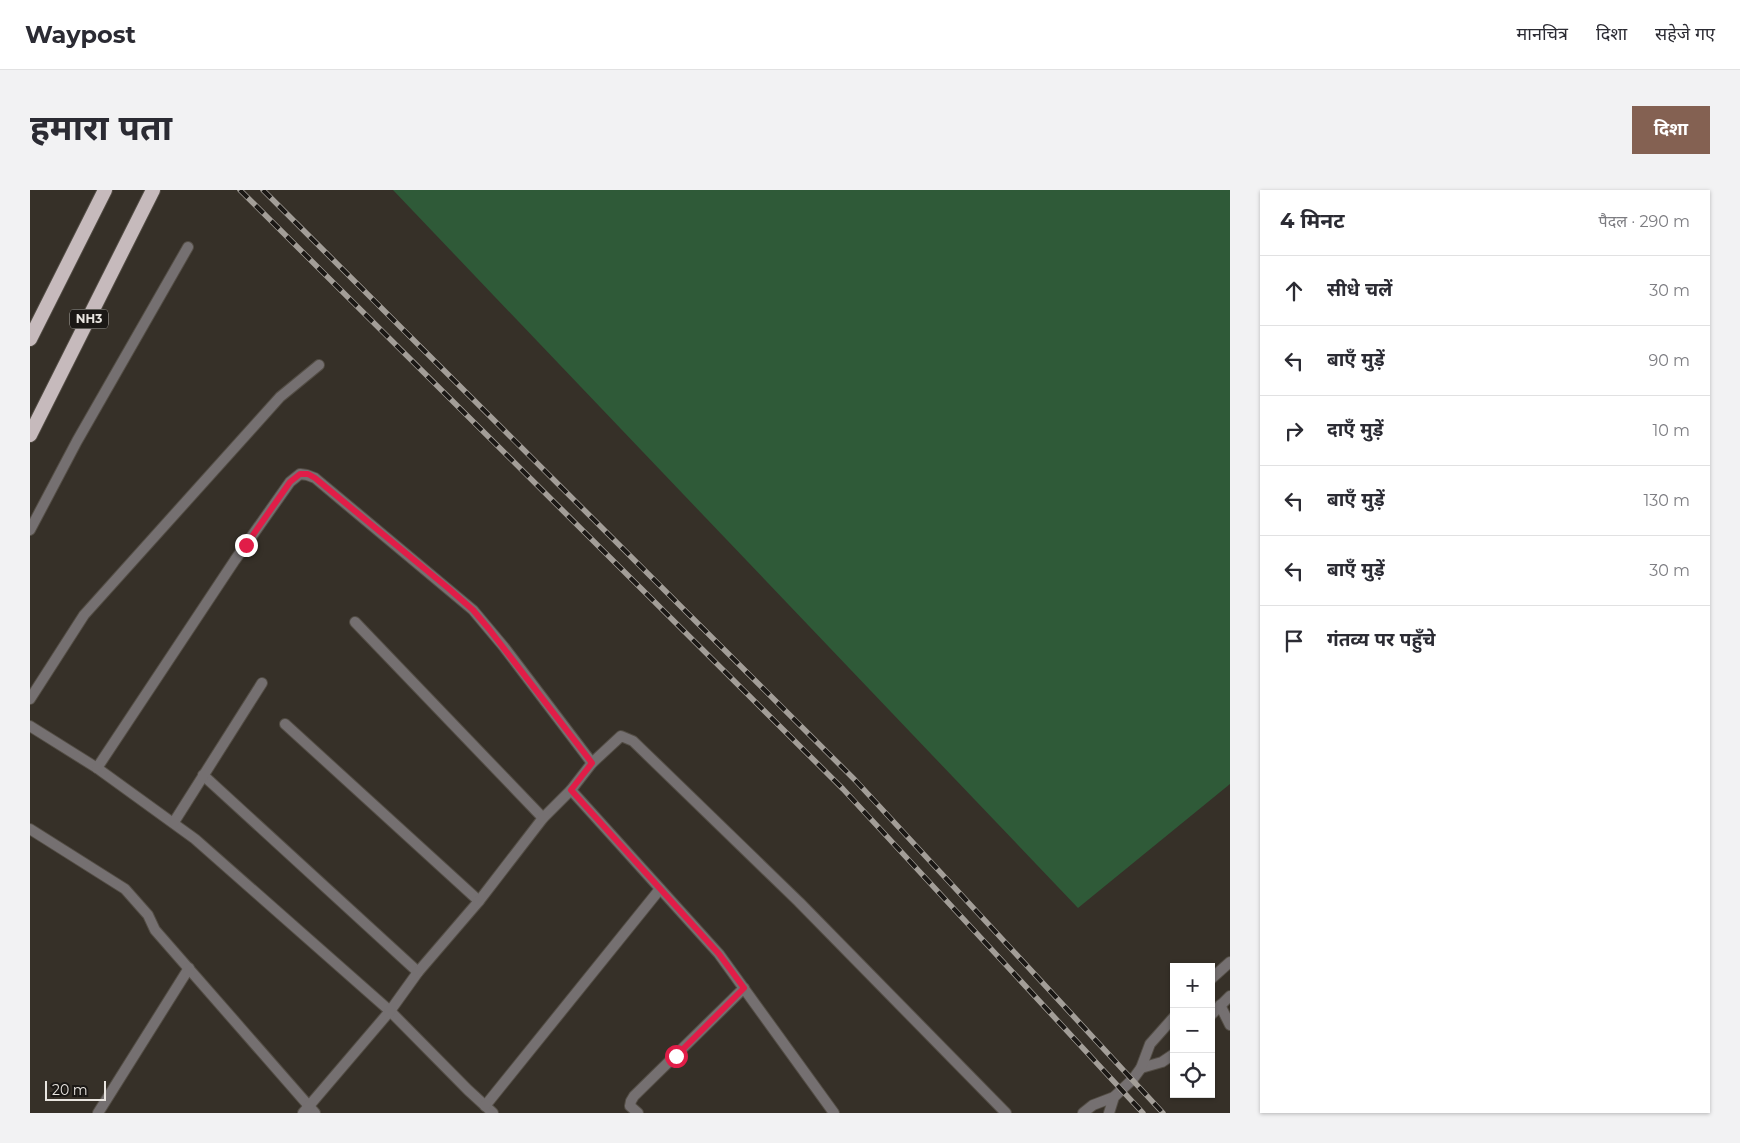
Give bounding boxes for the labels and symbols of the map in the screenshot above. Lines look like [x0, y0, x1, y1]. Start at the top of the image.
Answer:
road number: NH3 [70, 310, 108, 328]
route end [235, 534, 258, 557]
route start [665, 1045, 688, 1068]
scale bar [45, 1078, 106, 1101]

